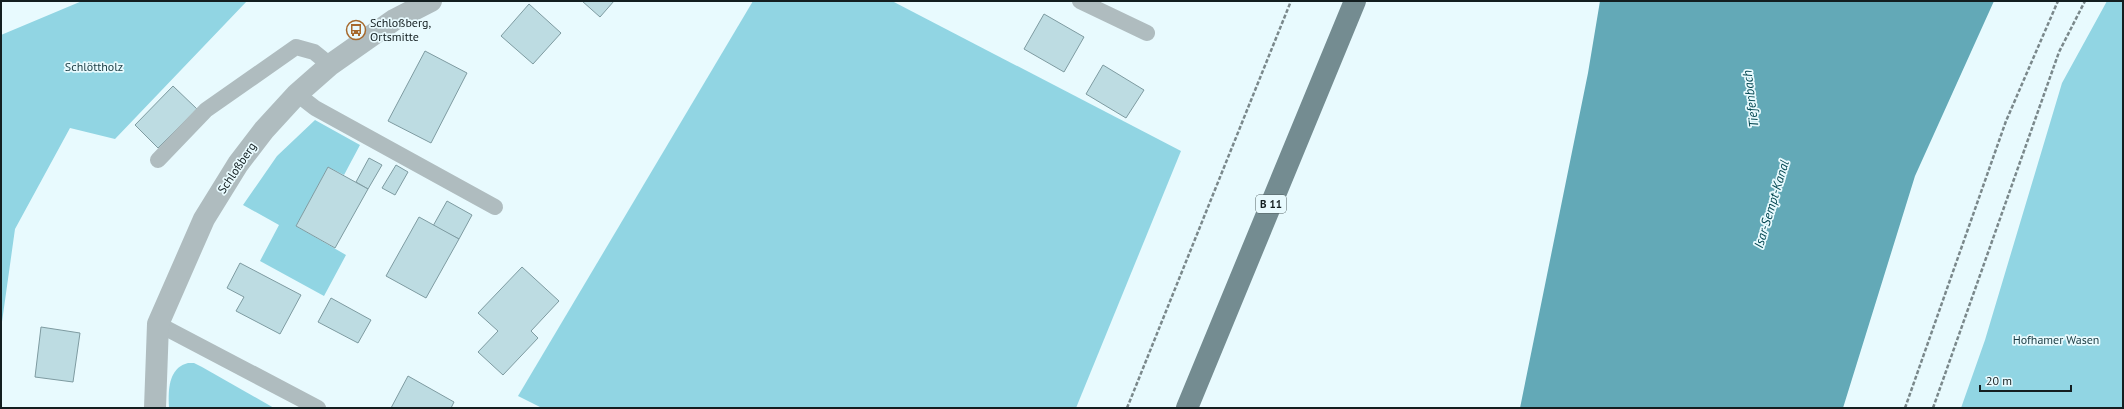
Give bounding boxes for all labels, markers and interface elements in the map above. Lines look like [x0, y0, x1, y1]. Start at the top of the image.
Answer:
place label: Schloßberg, Ortsmitte [370, 15, 431, 44]
bus stop icon: Schloßberg, Ortsmitte [345, 19, 367, 41]
park label: Schlöttholz [65, 59, 123, 74]
water label: Tiefenbach [1739, 69, 1762, 129]
street label: Schloßberg [214, 139, 259, 196]
water label: Isar-Sempt-Kanal [1750, 158, 1793, 250]
road number: B 11 [1256, 195, 1286, 213]
park label: Hofhamer Wasen [2013, 332, 2099, 347]
scale bar [1980, 367, 2071, 393]
text: 20 m [1986, 373, 2012, 388]

